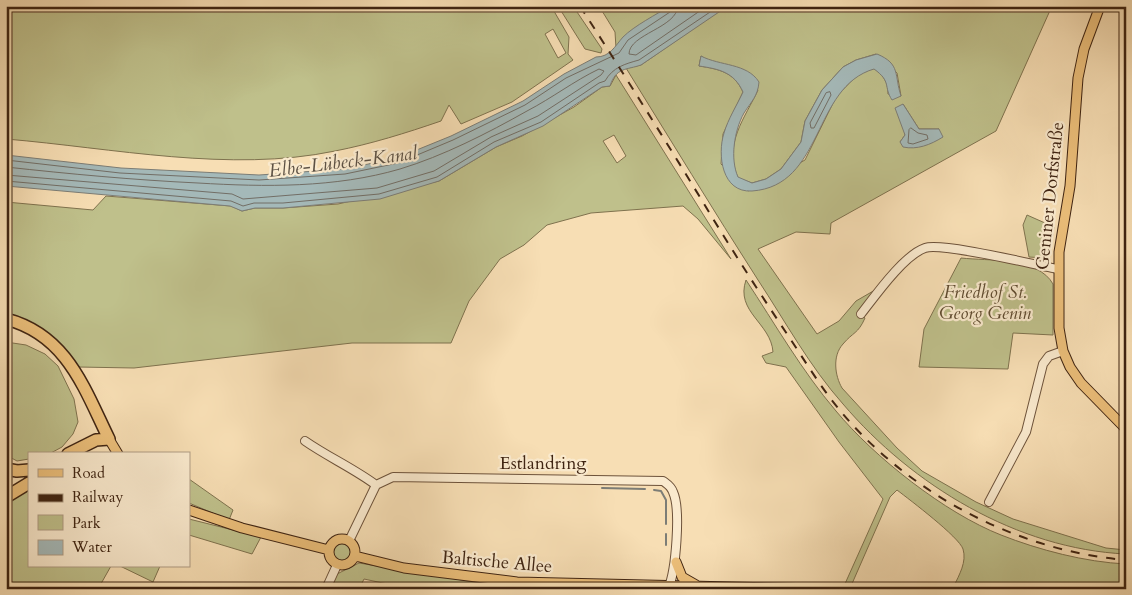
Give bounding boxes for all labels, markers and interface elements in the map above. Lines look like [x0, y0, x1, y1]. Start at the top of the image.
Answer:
street label: Geniner Dorfstraße [1030, 121, 1070, 271]
water label: Elbe-Lübeck-Kanal [267, 140, 420, 184]
park label: Friedhof St. Georg Genin [939, 280, 1031, 326]
street label: Estlandring [500, 451, 587, 476]
legend [28, 452, 190, 568]
text: Road [72, 463, 105, 483]
text: Railway [72, 487, 123, 507]
text: Park [72, 513, 101, 533]
text: Water [71, 537, 113, 557]
street label: Baltische Allee [441, 545, 553, 579]

